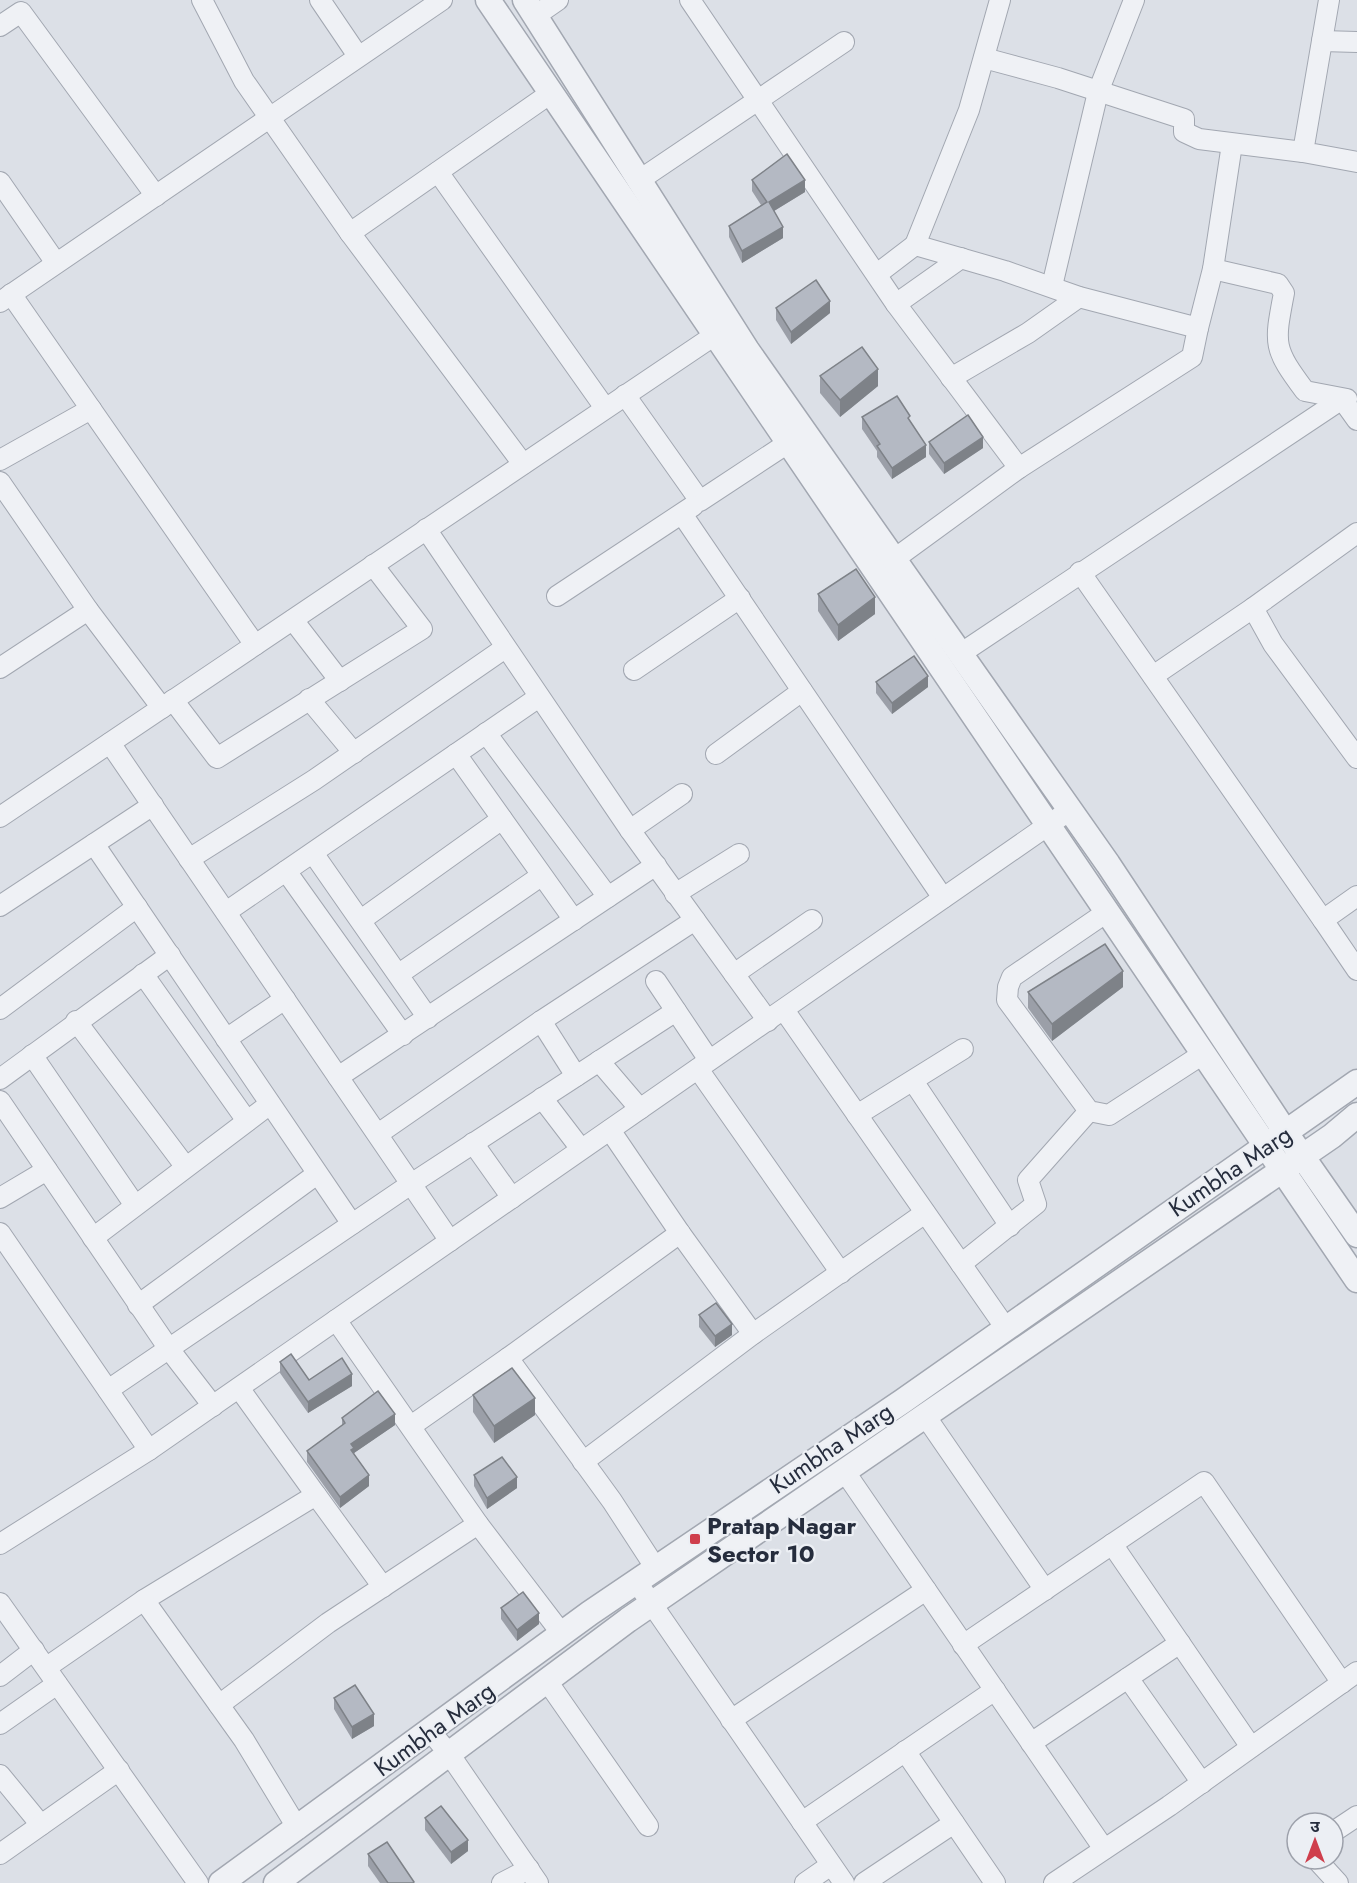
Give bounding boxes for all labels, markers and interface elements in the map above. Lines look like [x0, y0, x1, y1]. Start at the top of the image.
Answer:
street label: Kumbha Marg [1161, 1117, 1299, 1225]
street label: Kumbha Marg [762, 1394, 900, 1502]
place label: Pratap Nagar Sector 10 [707, 1508, 856, 1571]
marker: Pratap Nagar Sector 10 [688, 1532, 702, 1546]
street label: Kumbha Marg [366, 1673, 502, 1785]
north arrow [1285, 1811, 1345, 1871]
text: उ [1310, 1815, 1320, 1838]

